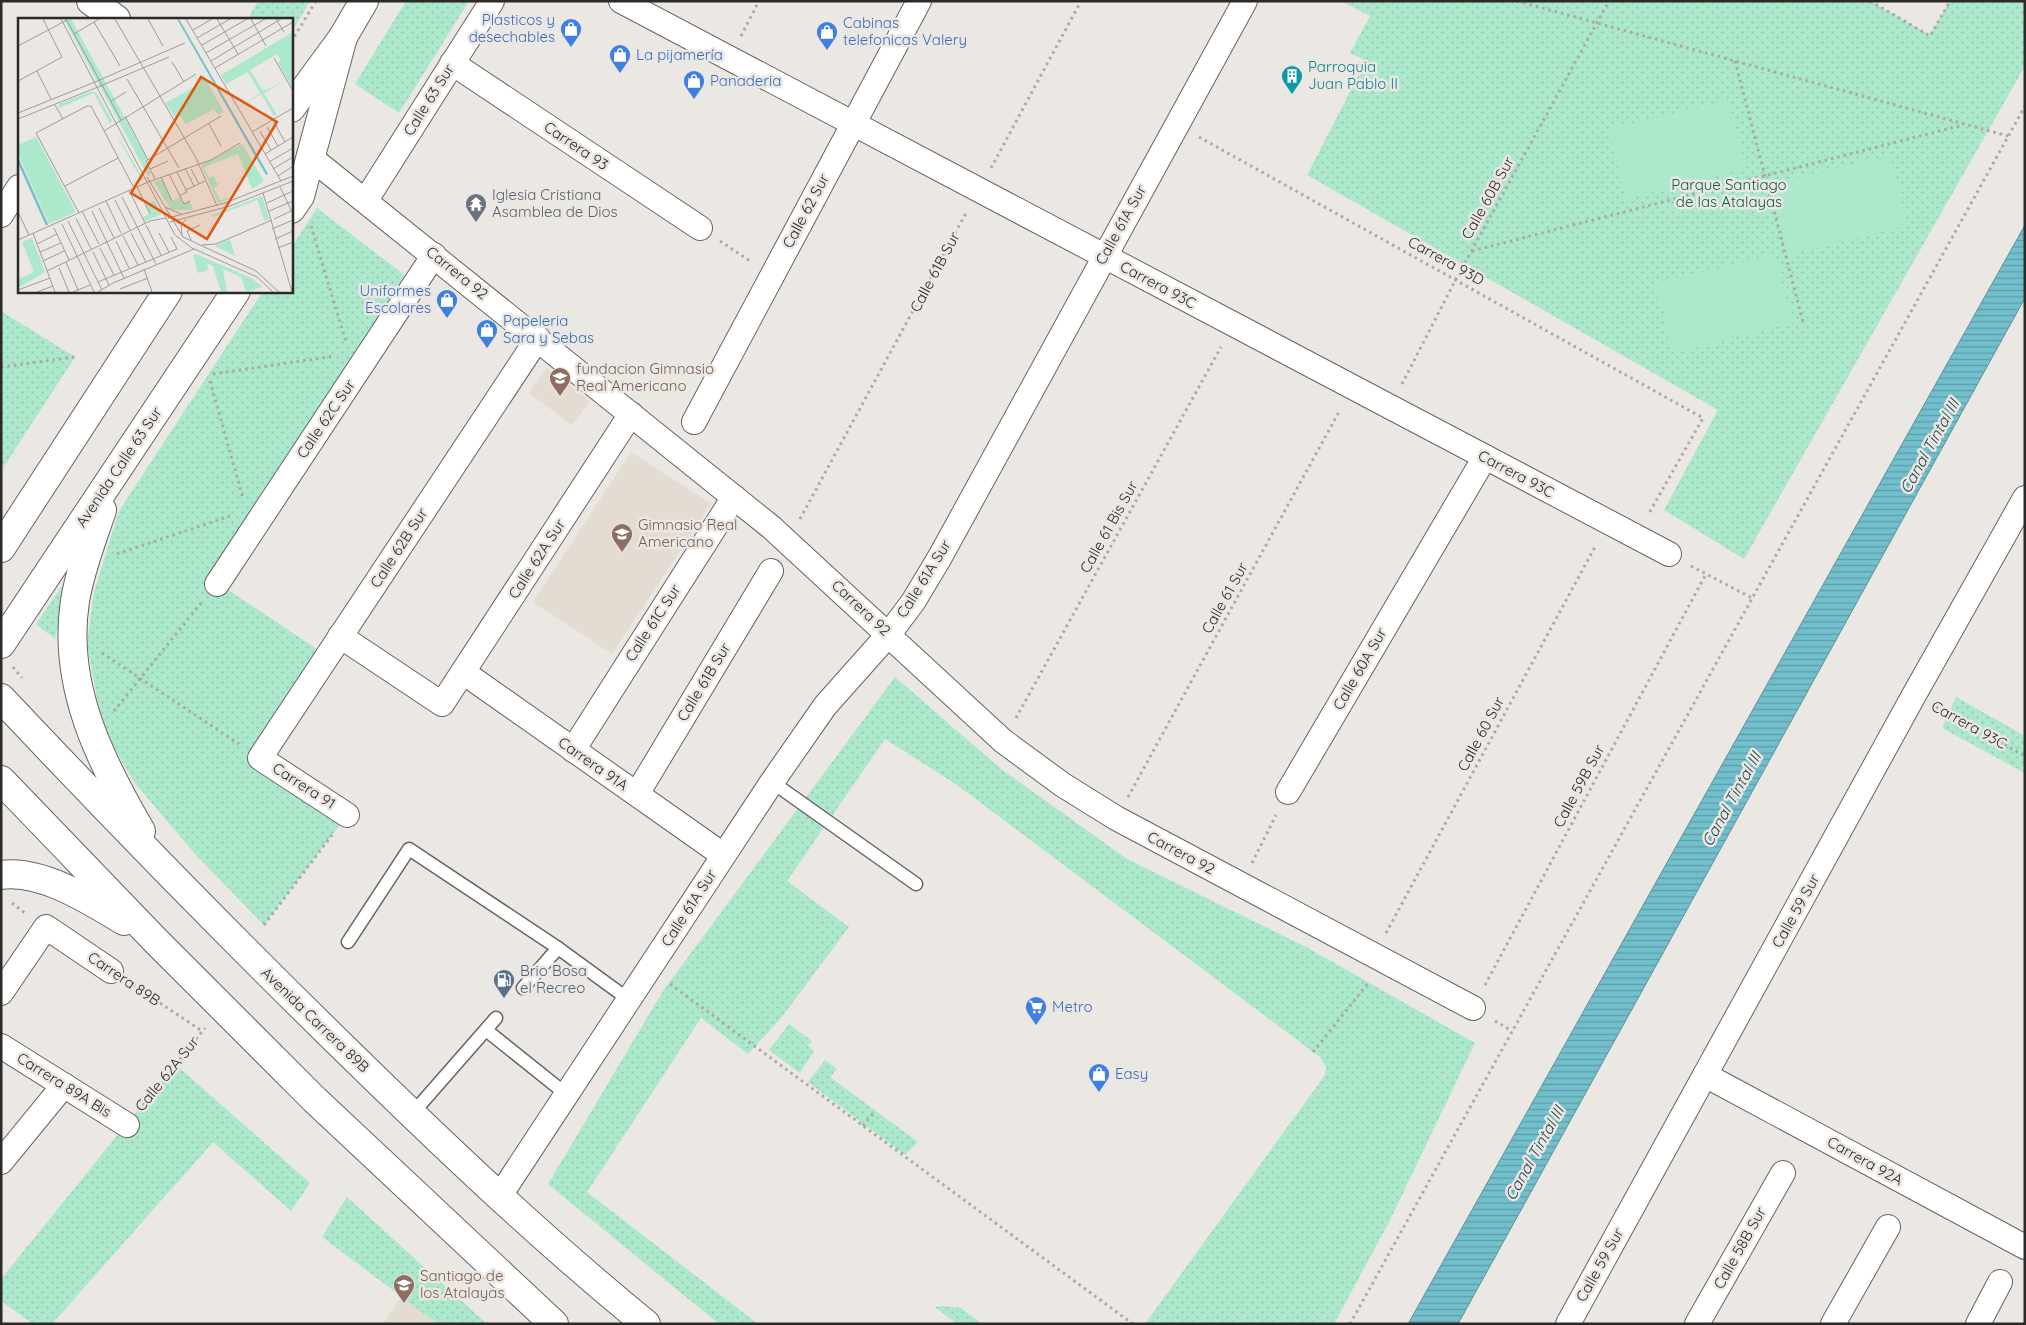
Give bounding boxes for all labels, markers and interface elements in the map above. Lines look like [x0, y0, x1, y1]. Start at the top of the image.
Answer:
place label: Plasticos y desechables [469, 10, 555, 46]
place label: Cabinas telefonicas Valery [843, 13, 967, 49]
shop icon: Plasticos y desechables [559, 17, 583, 48]
inset map [18, 18, 292, 292]
shop icon: Cabinas telefonicas Valery [815, 20, 839, 51]
shop icon: La pijamería [608, 43, 632, 74]
place label: La pijamería [636, 45, 723, 64]
place label: Parroquia Juan Pablo II [1308, 57, 1398, 93]
street label: Calle 63 Sur [399, 60, 458, 139]
building icon: Parroquia Juan Pablo II [1280, 64, 1304, 95]
shop icon: Panaderia [682, 69, 706, 100]
place label: Panaderia [710, 71, 781, 90]
street label: Carrera 93 [540, 117, 612, 174]
street label: Calle 60B Sur [1457, 153, 1518, 243]
street label: Calle 62 Sur [778, 170, 833, 251]
park label: Parque Santiago de las Atalayas [1671, 175, 1787, 211]
street label: Calle 61A Sur [1091, 181, 1150, 268]
place label: Iglesia Cristiana Asamblea de Dios [492, 185, 618, 221]
temple icon: Iglesia Cristiana Asamblea de Dios [464, 192, 488, 223]
street label: Calle 61B Sur [905, 228, 964, 315]
street label: Carrera 93D [1405, 232, 1488, 289]
street label: Carrera 92 [423, 242, 492, 303]
street label: Carrera 93C [1117, 257, 1200, 313]
place label: Uniformes Escolares [360, 281, 431, 317]
shop icon: Uniformes Escolares [435, 288, 459, 319]
place label: Papeleria Sara y Sebas [503, 311, 594, 347]
shop icon: Papeleria Sara y Sebas [475, 318, 499, 349]
place label: fundacion Gimnasio Real Americano [576, 359, 714, 395]
school or university icon: fundacion Gimnasio Real Americano [548, 366, 572, 397]
street label: Calle 62C Sur [292, 375, 359, 462]
water label: Canal Tintal III [1895, 394, 1964, 497]
street label: Avenida Calle 63 Sur [71, 403, 166, 530]
street label: Carrera 93C [1475, 446, 1558, 502]
street label: Calle 61 Bis Sur [1075, 477, 1142, 576]
street label: Calle 62B Sur [366, 504, 432, 591]
street label: Calle 62A Sur [504, 515, 569, 602]
place label: Gimnasio Real Americano [638, 515, 738, 551]
school or university icon: Gimnasio Real Americano [610, 522, 634, 553]
street label: Calle 61A Sur [892, 536, 955, 621]
street label: Calle 61 Sur [1197, 559, 1252, 637]
street label: Carrera 92 [828, 575, 895, 640]
street label: Calle 61C Sur [621, 580, 685, 665]
street label: Calle 60A Sur [1328, 624, 1391, 713]
street label: Calle 61B Sur [673, 639, 735, 725]
street label: Calle 60 Sur [1453, 693, 1508, 774]
street label: Carrera 93C [1928, 696, 2010, 753]
street label: Carrera 91A [555, 733, 632, 795]
street label: Calle 59B Sur [1549, 741, 1608, 831]
water label: Canal Tintal III [1697, 747, 1766, 850]
street label: Carrera 91 [269, 758, 339, 813]
street label: Carrera 92 [1144, 827, 1218, 878]
street label: Calle 61A Sur [657, 865, 721, 950]
street label: Calle 59 Sur [1767, 870, 1824, 951]
street label: Carrera 89B [84, 947, 164, 1010]
place label: Brio Bosa el Recreo [520, 961, 587, 997]
street label: Avenida Carrera 89B [257, 963, 374, 1076]
fuel station icon: Brio Bosa el Recreo [492, 968, 516, 999]
supermarket icon: Metro [1024, 995, 1048, 1026]
place label: Metro [1052, 997, 1092, 1016]
street label: Calle 62A Sur [131, 1032, 203, 1115]
street label: Carrera 89A Bis [14, 1048, 115, 1121]
shop icon: Easy [1087, 1062, 1111, 1093]
place label: Easy [1115, 1064, 1148, 1083]
water label: Canal Tintal III [1500, 1101, 1569, 1204]
street label: Carrera 92A [1824, 1132, 1907, 1189]
street label: Calle 58B Sur [1709, 1203, 1770, 1292]
street label: Calle 59 Sur [1571, 1224, 1628, 1305]
place label: Santiago de los Atalayas [420, 1266, 504, 1302]
school or university icon: Santiago de los Atalayas [392, 1273, 416, 1304]

